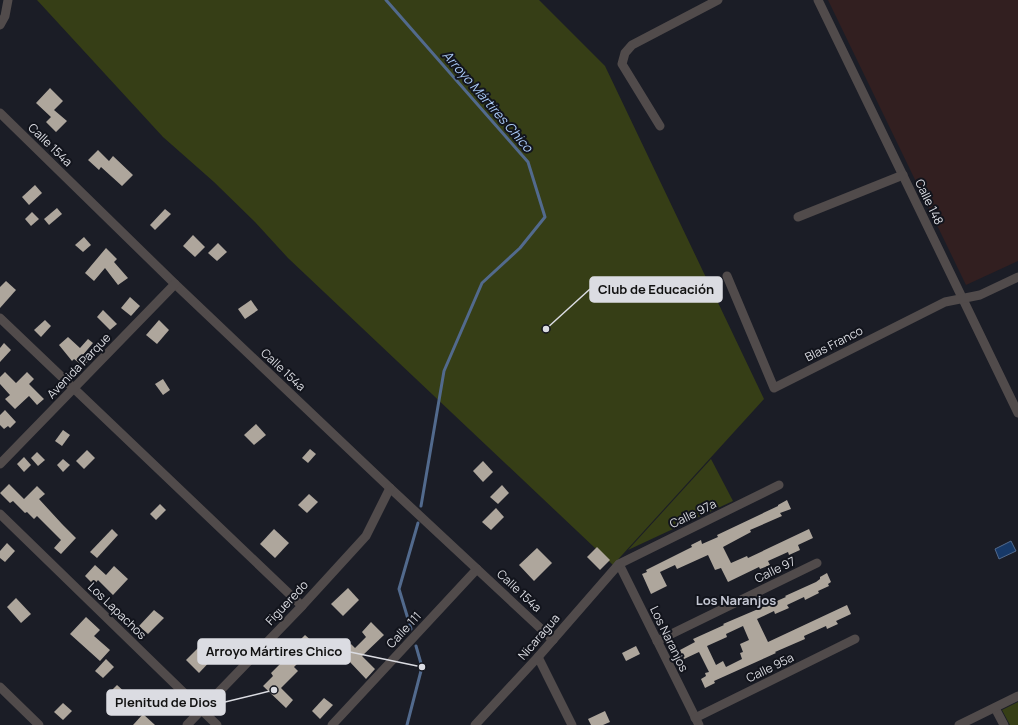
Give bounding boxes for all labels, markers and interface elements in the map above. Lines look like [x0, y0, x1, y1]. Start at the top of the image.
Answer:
water label: Arroyo Mártires Chico [439, 46, 538, 157]
street label: Calle 154a [24, 119, 76, 170]
street label: Calle 148 [911, 176, 948, 228]
callout: Club de Educación [590, 277, 722, 302]
text: Club de Educación [598, 280, 714, 298]
street label: Blas Franco [802, 322, 866, 365]
street label: Avenida Parque [43, 329, 114, 402]
street label: Calle 154a [257, 344, 309, 395]
street label: Calle 97a [666, 495, 719, 532]
street label: Calle 97 [751, 552, 798, 587]
street label: Calle 154a [493, 565, 545, 616]
street label: Figueredo [261, 577, 312, 629]
street label: Los Lapachos [84, 578, 150, 643]
district label: Los Naranjos [696, 591, 776, 609]
street label: Los Naranjos [646, 603, 693, 674]
street label: Calle 111 [382, 608, 425, 652]
street label: Nicaragua [514, 610, 563, 663]
callout: Arroyo Mártires Chico [198, 639, 350, 664]
text: Arroyo Mártires Chico [206, 642, 342, 660]
street label: Calle 95a [743, 649, 797, 686]
callout: Plenitud de Dios [107, 690, 225, 715]
text: Plenitud de Dios [115, 693, 217, 711]

